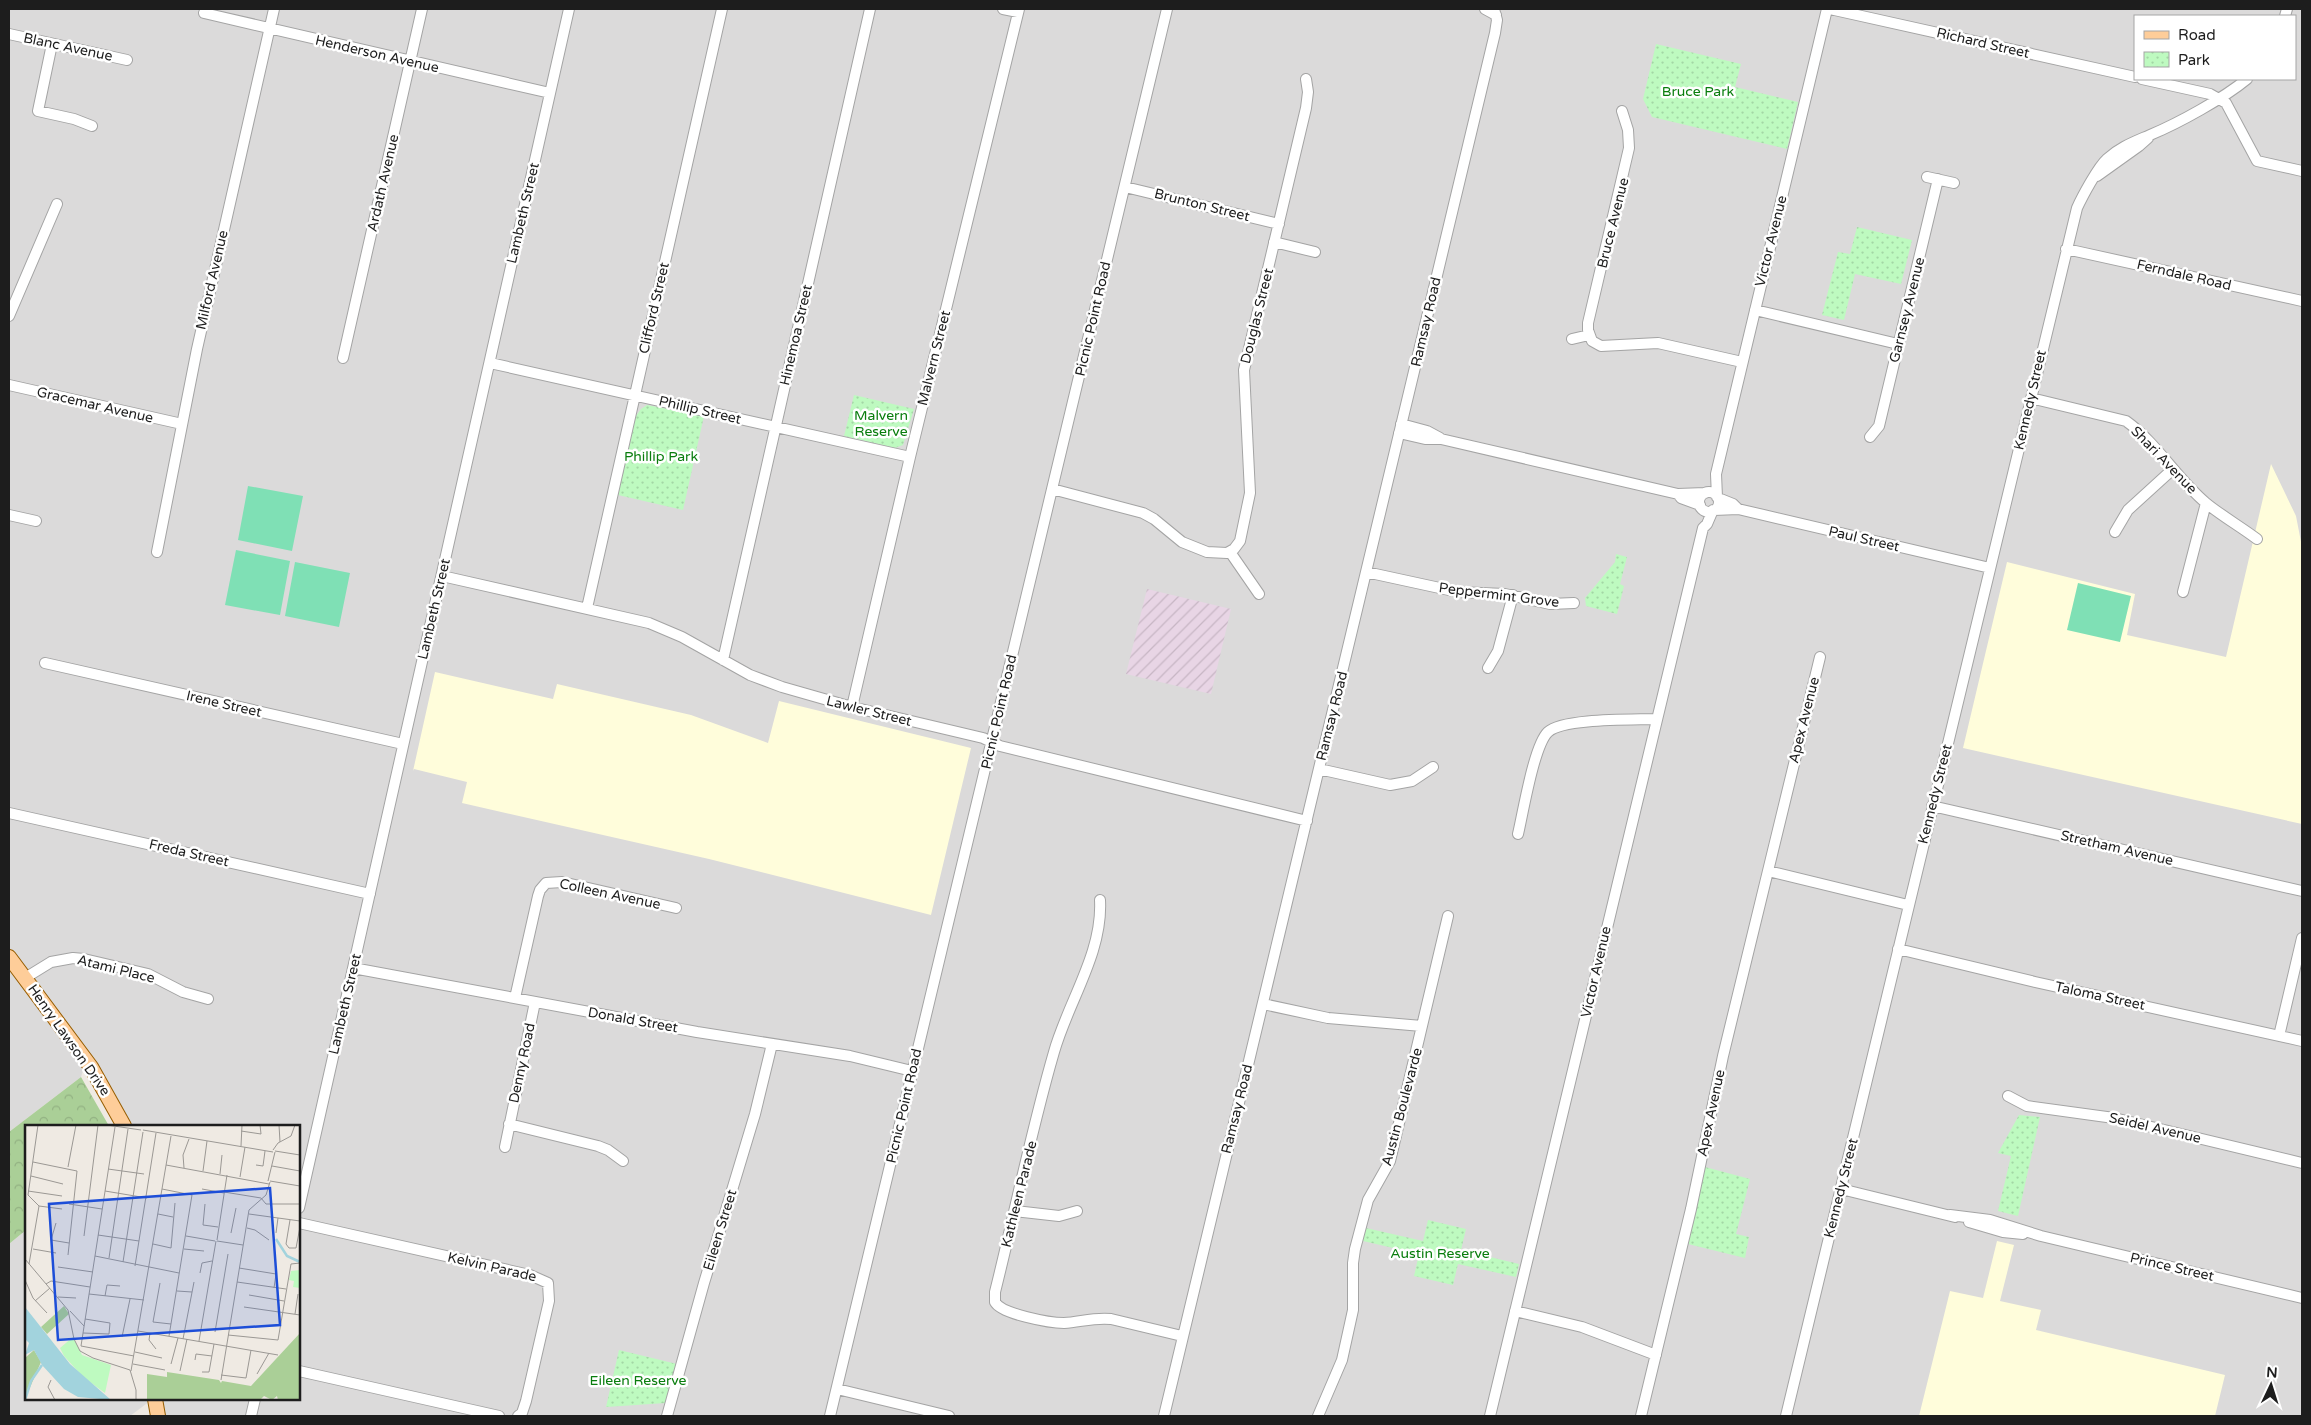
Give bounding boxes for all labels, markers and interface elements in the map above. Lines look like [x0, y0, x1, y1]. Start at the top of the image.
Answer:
legend [2134, 15, 2296, 80]
street label: Richard Street [1935, 24, 2032, 62]
text: Road [2178, 26, 2216, 44]
street label: Blanc Avenue [22, 29, 114, 65]
street label: Henderson Avenue [313, 31, 441, 77]
text: Park [2178, 51, 2210, 69]
park label: Bruce Park [1662, 83, 1735, 100]
street label: Ardath Avenue [364, 132, 403, 233]
street label: Lambeth Street [503, 160, 543, 265]
street label: Bruce Avenue [1594, 176, 1632, 270]
street label: Brunton Street [1152, 185, 1252, 225]
street label: Victor Avenue [1751, 194, 1791, 288]
street label: Milford Avenue [192, 229, 232, 331]
street label: Garnsey Avenue [1886, 255, 1928, 365]
street label: Ferndale Road [2135, 256, 2233, 294]
street label: Clifford Street [635, 260, 673, 355]
street label: Picnic Point Road [1072, 260, 1114, 378]
street label: Douglas Street [1237, 266, 1277, 366]
street label: Ramsay Road [1407, 276, 1445, 368]
street label: Hinemoa Street [776, 282, 816, 387]
street label: Malvern Street [914, 308, 954, 407]
street label: Kennedy Street [2010, 348, 2050, 452]
street label: Gracemar Avenue [35, 383, 155, 427]
street label: Phillip Street [657, 392, 744, 428]
park label: Malvern Reserve [854, 407, 908, 440]
street label: Shari Avenue [2127, 423, 2201, 497]
park label: Phillip Park [624, 448, 698, 465]
street label: Paul Street [1827, 523, 1902, 556]
street label: Lambeth Street [414, 556, 454, 661]
street label: Peppermint Grove [1438, 579, 1560, 611]
street label: Picnic Point Road [978, 653, 1020, 771]
street label: Ramsay Road [1313, 670, 1351, 762]
street label: Apex Avenue [1785, 675, 1823, 765]
street label: Irene Street [185, 687, 264, 721]
street label: Lawler Street [825, 692, 914, 730]
street label: Kennedy Street [1914, 742, 1956, 846]
street label: Stretham Avenue [2059, 827, 2175, 869]
street label: Freda Street [147, 836, 231, 871]
street label: Colleen Avenue [558, 875, 662, 913]
street label: Victor Avenue [1577, 925, 1615, 1019]
street label: Atami Place [75, 951, 157, 987]
street label: Lambeth Street [325, 951, 365, 1056]
street label: Taloma Street [2053, 978, 2147, 1014]
street label: Henry Lawson Drive [24, 981, 114, 1099]
street label: Donald Street [587, 1004, 680, 1036]
street label: Denny Road [505, 1021, 539, 1105]
street label: Austin Boulevarde [1378, 1046, 1426, 1168]
street label: Picnic Point Road [883, 1047, 925, 1165]
street label: Ramsay Road [1218, 1063, 1256, 1155]
street label: Apex Avenue [1694, 1068, 1729, 1158]
street label: Seidel Avenue [2107, 1109, 2203, 1147]
inset map [25, 1125, 300, 1400]
street label: Kennedy Street [1820, 1136, 1862, 1240]
street label: Kathleen Parade [998, 1139, 1040, 1249]
street label: Eileen Street [700, 1187, 741, 1273]
park label: Austin Reserve [1390, 1245, 1490, 1262]
street label: Kelvin Parade [446, 1249, 538, 1286]
street label: Prince Street [2128, 1249, 2216, 1285]
north arrow [2246, 1360, 2296, 1410]
text: N [2266, 1364, 2278, 1381]
park label: Eileen Reserve [589, 1372, 687, 1389]

